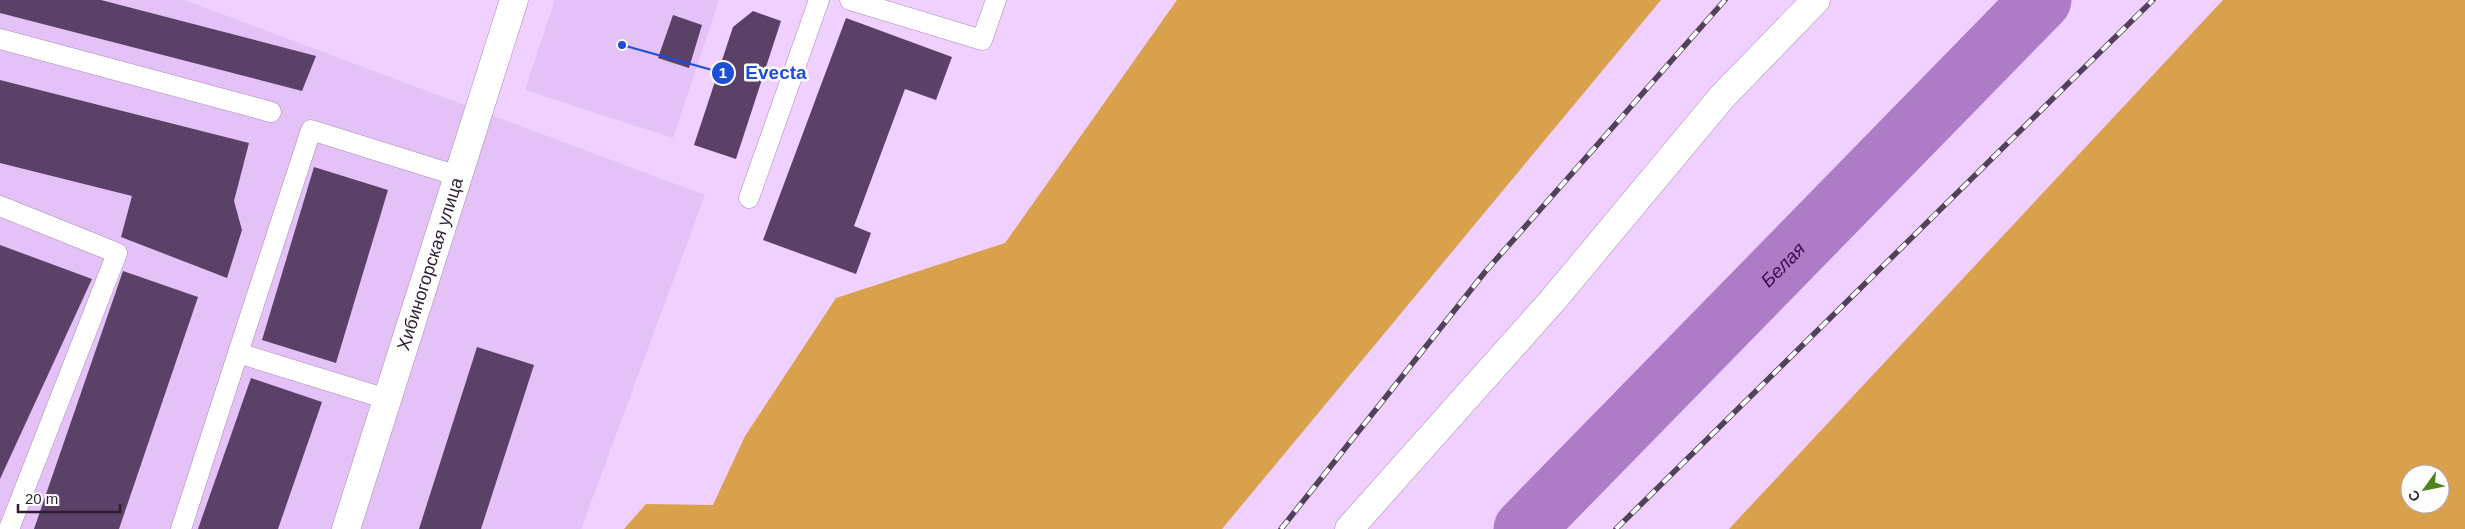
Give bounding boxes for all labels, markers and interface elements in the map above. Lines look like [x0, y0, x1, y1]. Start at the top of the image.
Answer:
callout: Evecta [710, 56, 816, 90]
text: Evecta [745, 62, 807, 83]
text: 1 [719, 64, 727, 81]
street label: Хибиногорская улица [393, 174, 467, 353]
water label: Белая [1757, 238, 1809, 291]
north arrow [2400, 464, 2450, 514]
scale bar [18, 482, 120, 514]
text: С [2405, 487, 2424, 505]
text: 20 m [25, 490, 58, 507]

